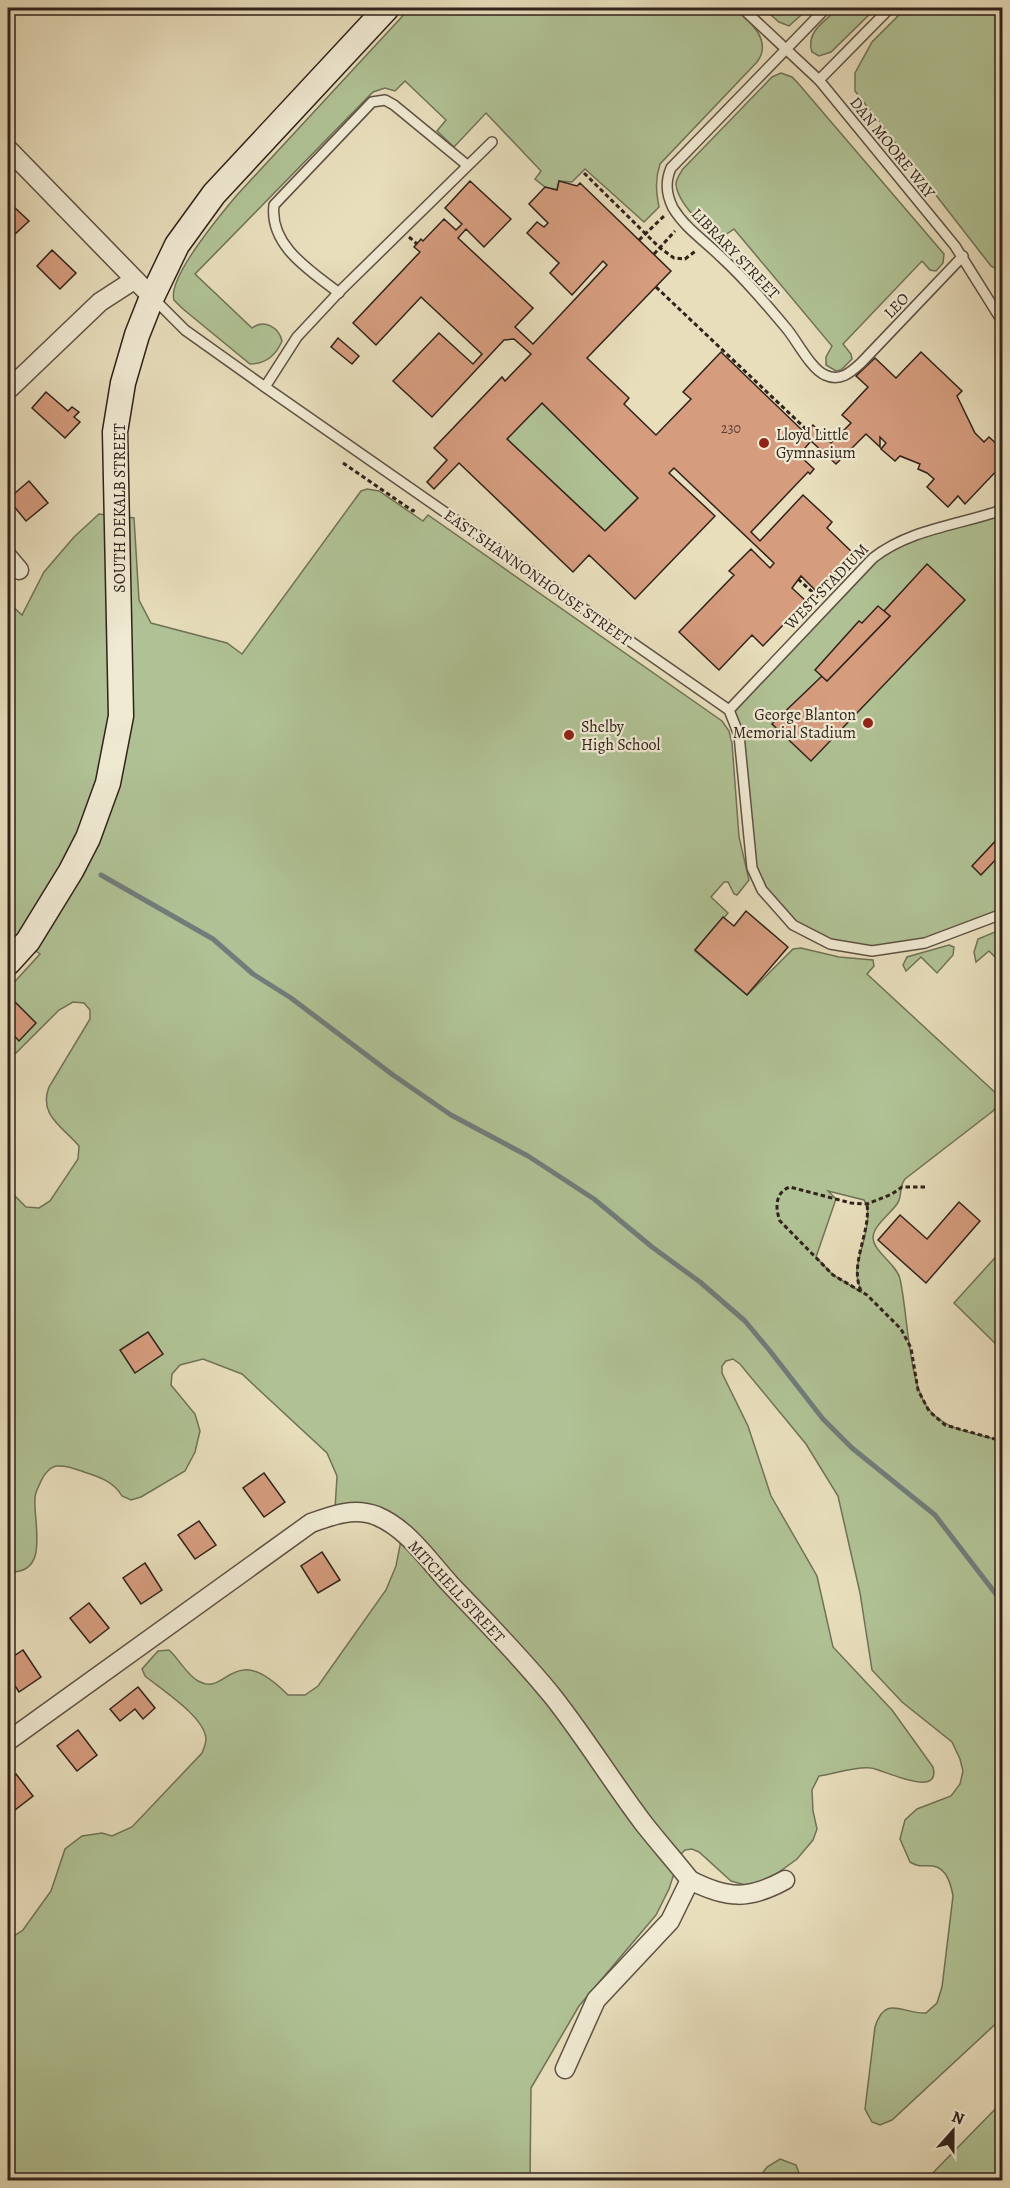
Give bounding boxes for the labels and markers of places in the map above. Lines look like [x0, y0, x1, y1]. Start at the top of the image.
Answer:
place label: Lloyd Little Gymnasium [776, 424, 856, 464]
marker: Lloyd Little Gymnasium [757, 436, 771, 450]
place label: George Blanton Memorial Stadium [733, 704, 856, 744]
place label: Shelby High School [581, 716, 661, 756]
marker: George Blanton Memorial Stadium [861, 716, 875, 730]
marker: Shelby High School [562, 728, 576, 742]

